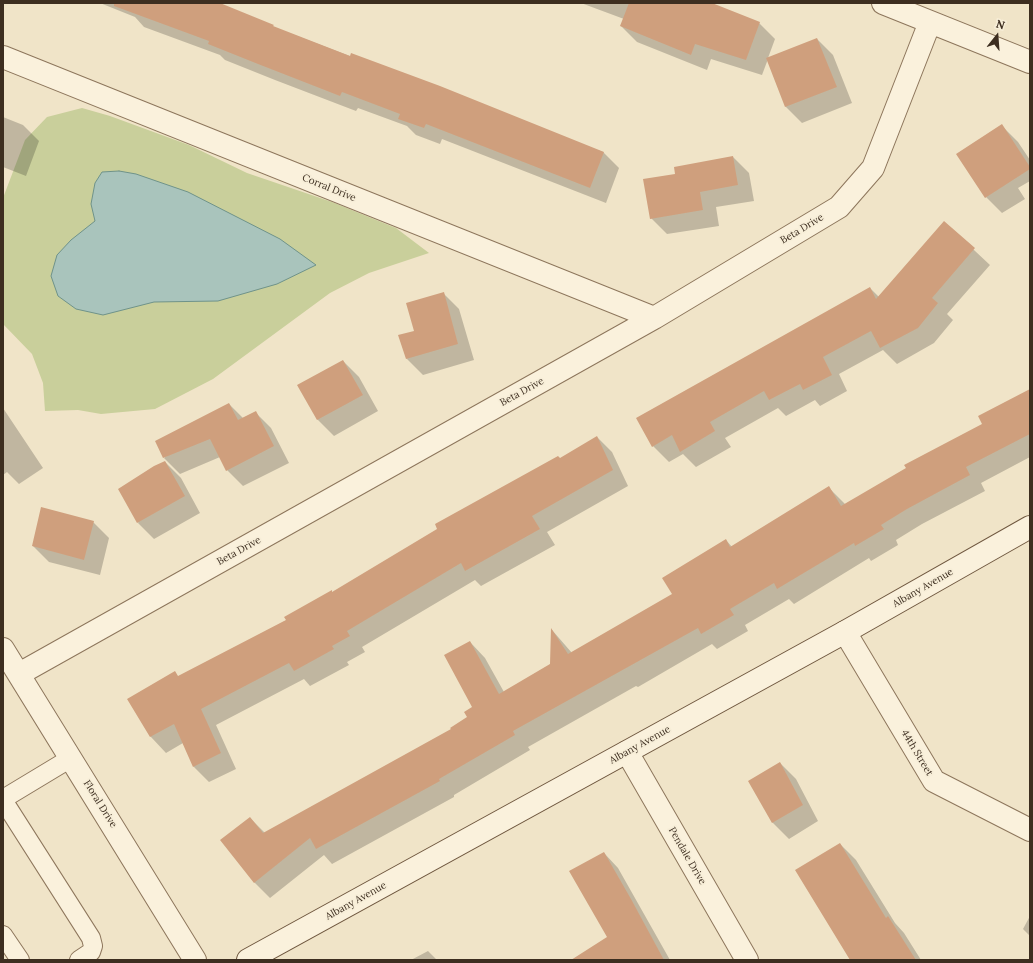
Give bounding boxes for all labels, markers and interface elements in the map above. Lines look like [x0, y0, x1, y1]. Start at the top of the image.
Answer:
north arrow [977, 16, 1017, 56]
text: N [994, 17, 1007, 32]
street label: Corral Drive [300, 172, 358, 204]
street label: Beta Drive [778, 211, 826, 247]
street label: Beta Drive [498, 375, 546, 409]
street label: Beta Drive [215, 534, 263, 568]
street label: Albany Avenue [891, 566, 955, 610]
street label: Albany Avenue [607, 723, 673, 767]
street label: 44th Street [899, 728, 935, 778]
street label: Floral Drive [81, 778, 119, 830]
street label: Pendale Drive [666, 825, 708, 887]
street label: Albany Avenue [323, 879, 389, 923]

